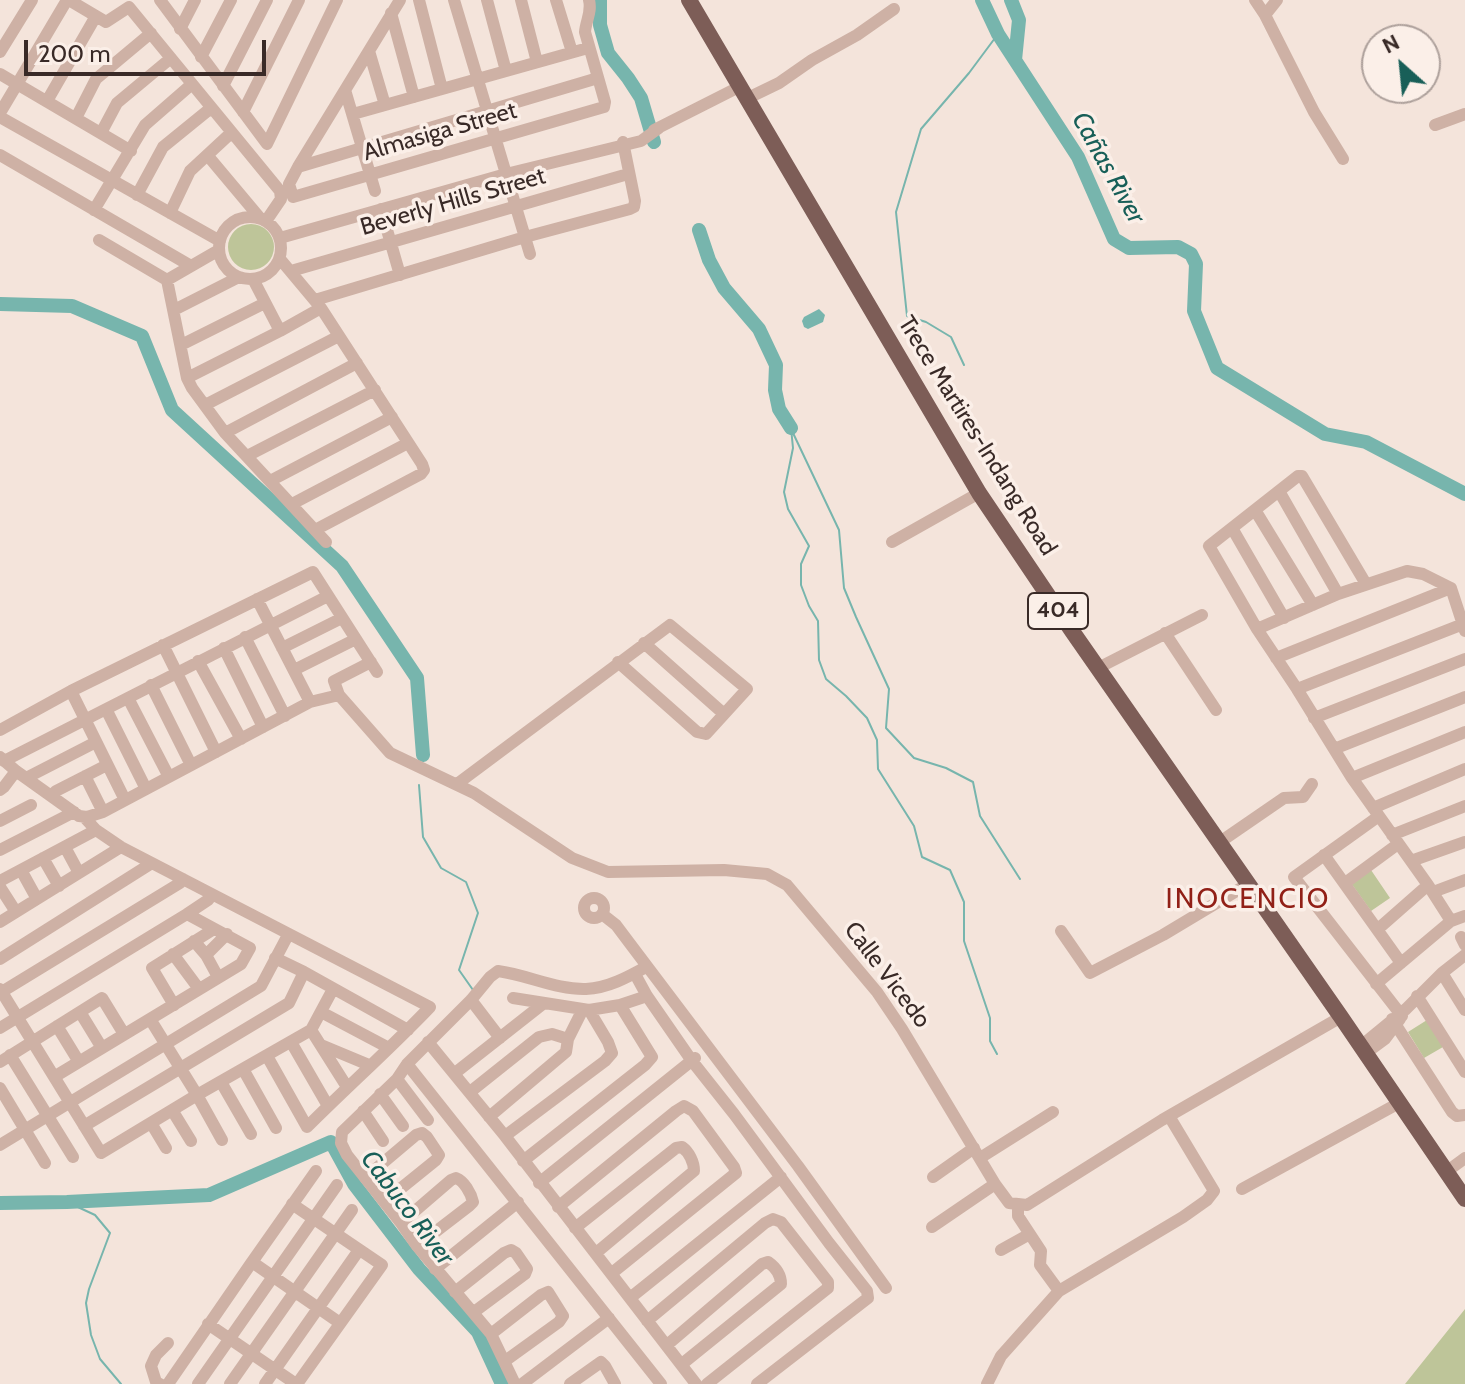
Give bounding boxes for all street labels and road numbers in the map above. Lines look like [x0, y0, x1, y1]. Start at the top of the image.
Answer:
street label: Almasiga Street [360, 96, 520, 168]
street label: Beverly Hills Street [357, 162, 549, 242]
street label: Trece Martires-Indang Road [891, 311, 1063, 561]
road number: 404 [1028, 593, 1088, 629]
street label: Calle Vicedo [838, 916, 936, 1034]

